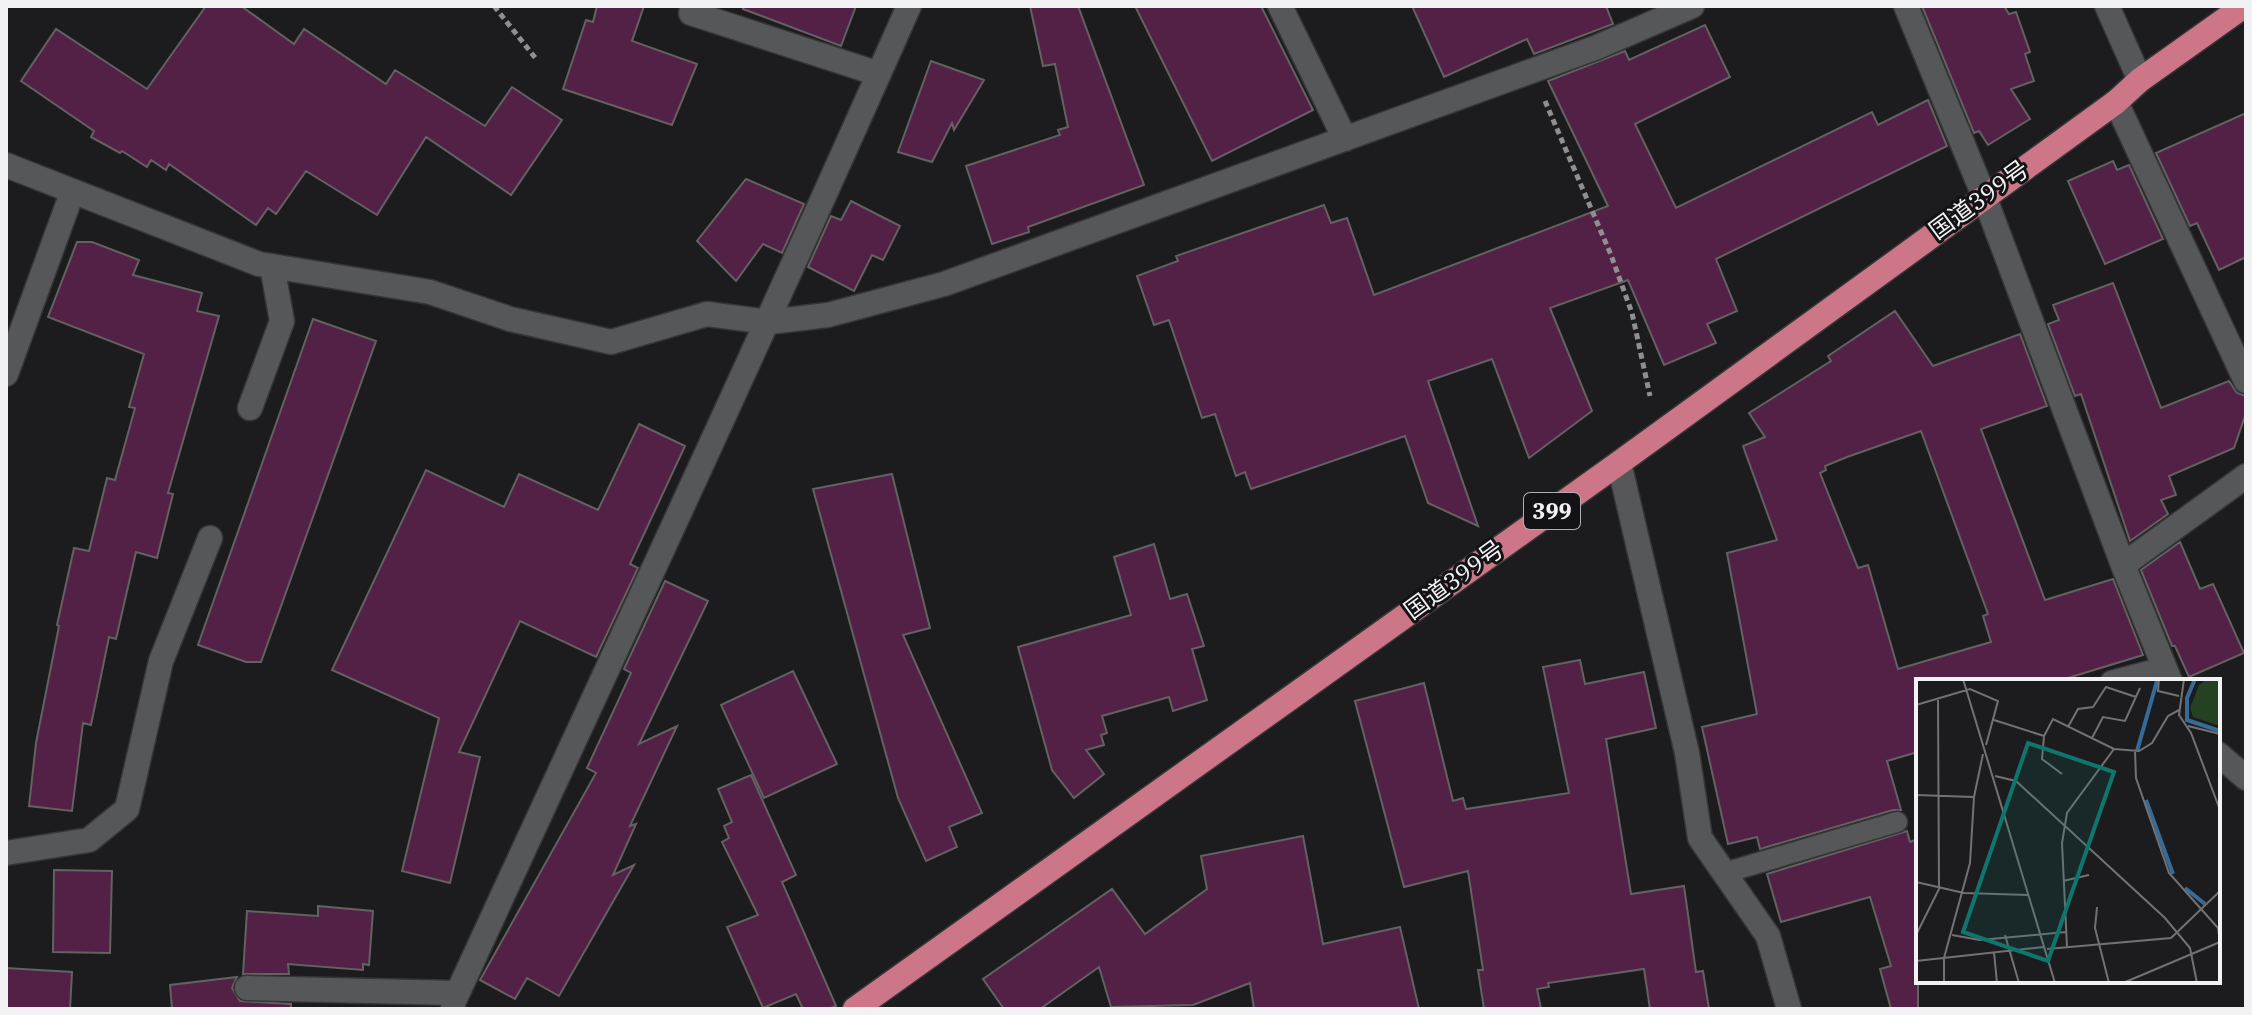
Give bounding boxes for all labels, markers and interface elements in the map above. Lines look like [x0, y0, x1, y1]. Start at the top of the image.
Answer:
street label: 国道399号 [1922, 152, 2034, 246]
road number: 399 [1524, 493, 1580, 529]
street label: 国道399号 [1397, 532, 1509, 626]
inset map [1916, 679, 2220, 983]

